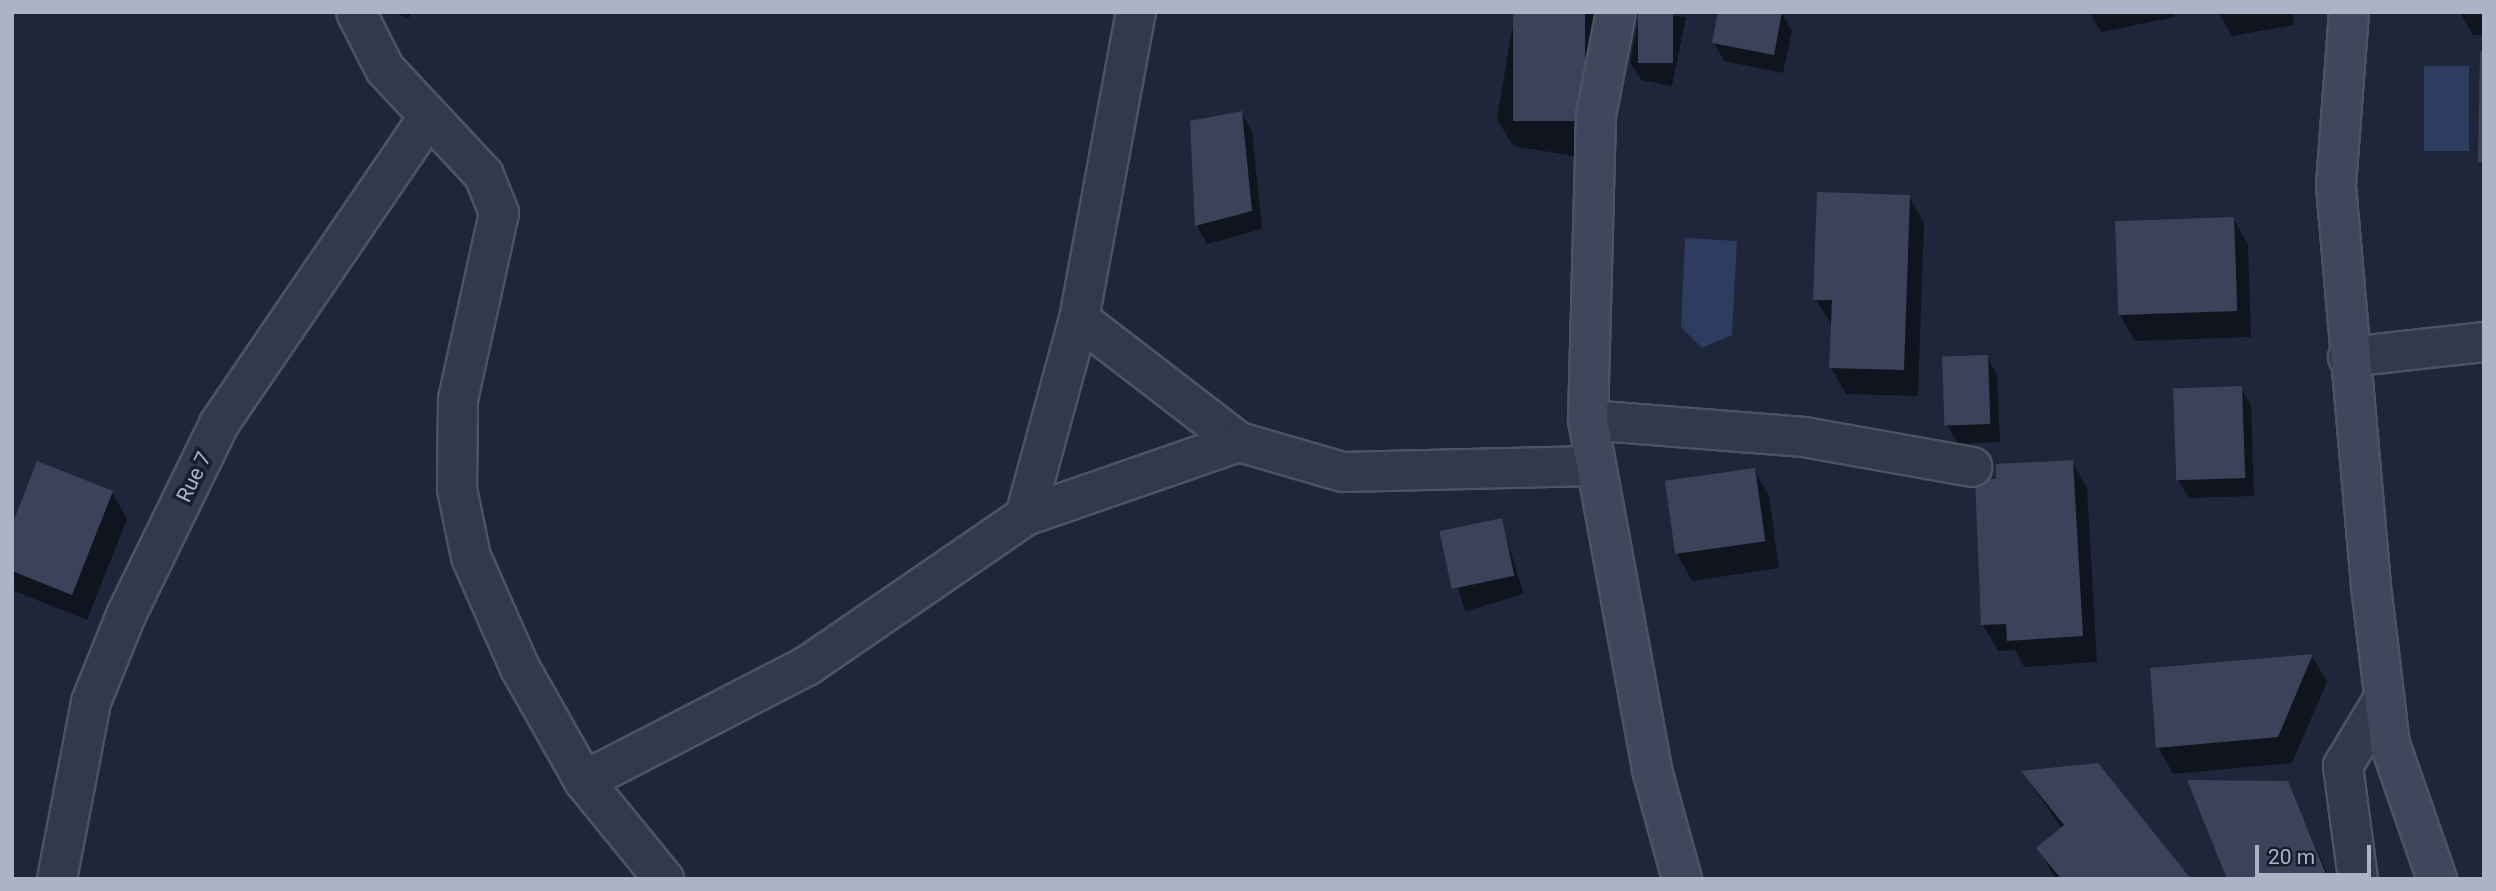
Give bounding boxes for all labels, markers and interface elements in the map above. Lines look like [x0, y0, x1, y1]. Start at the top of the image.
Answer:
street label: Rue 7 [171, 448, 217, 506]
scale bar [2258, 832, 2374, 876]
text: 20 m [2268, 845, 2315, 869]

